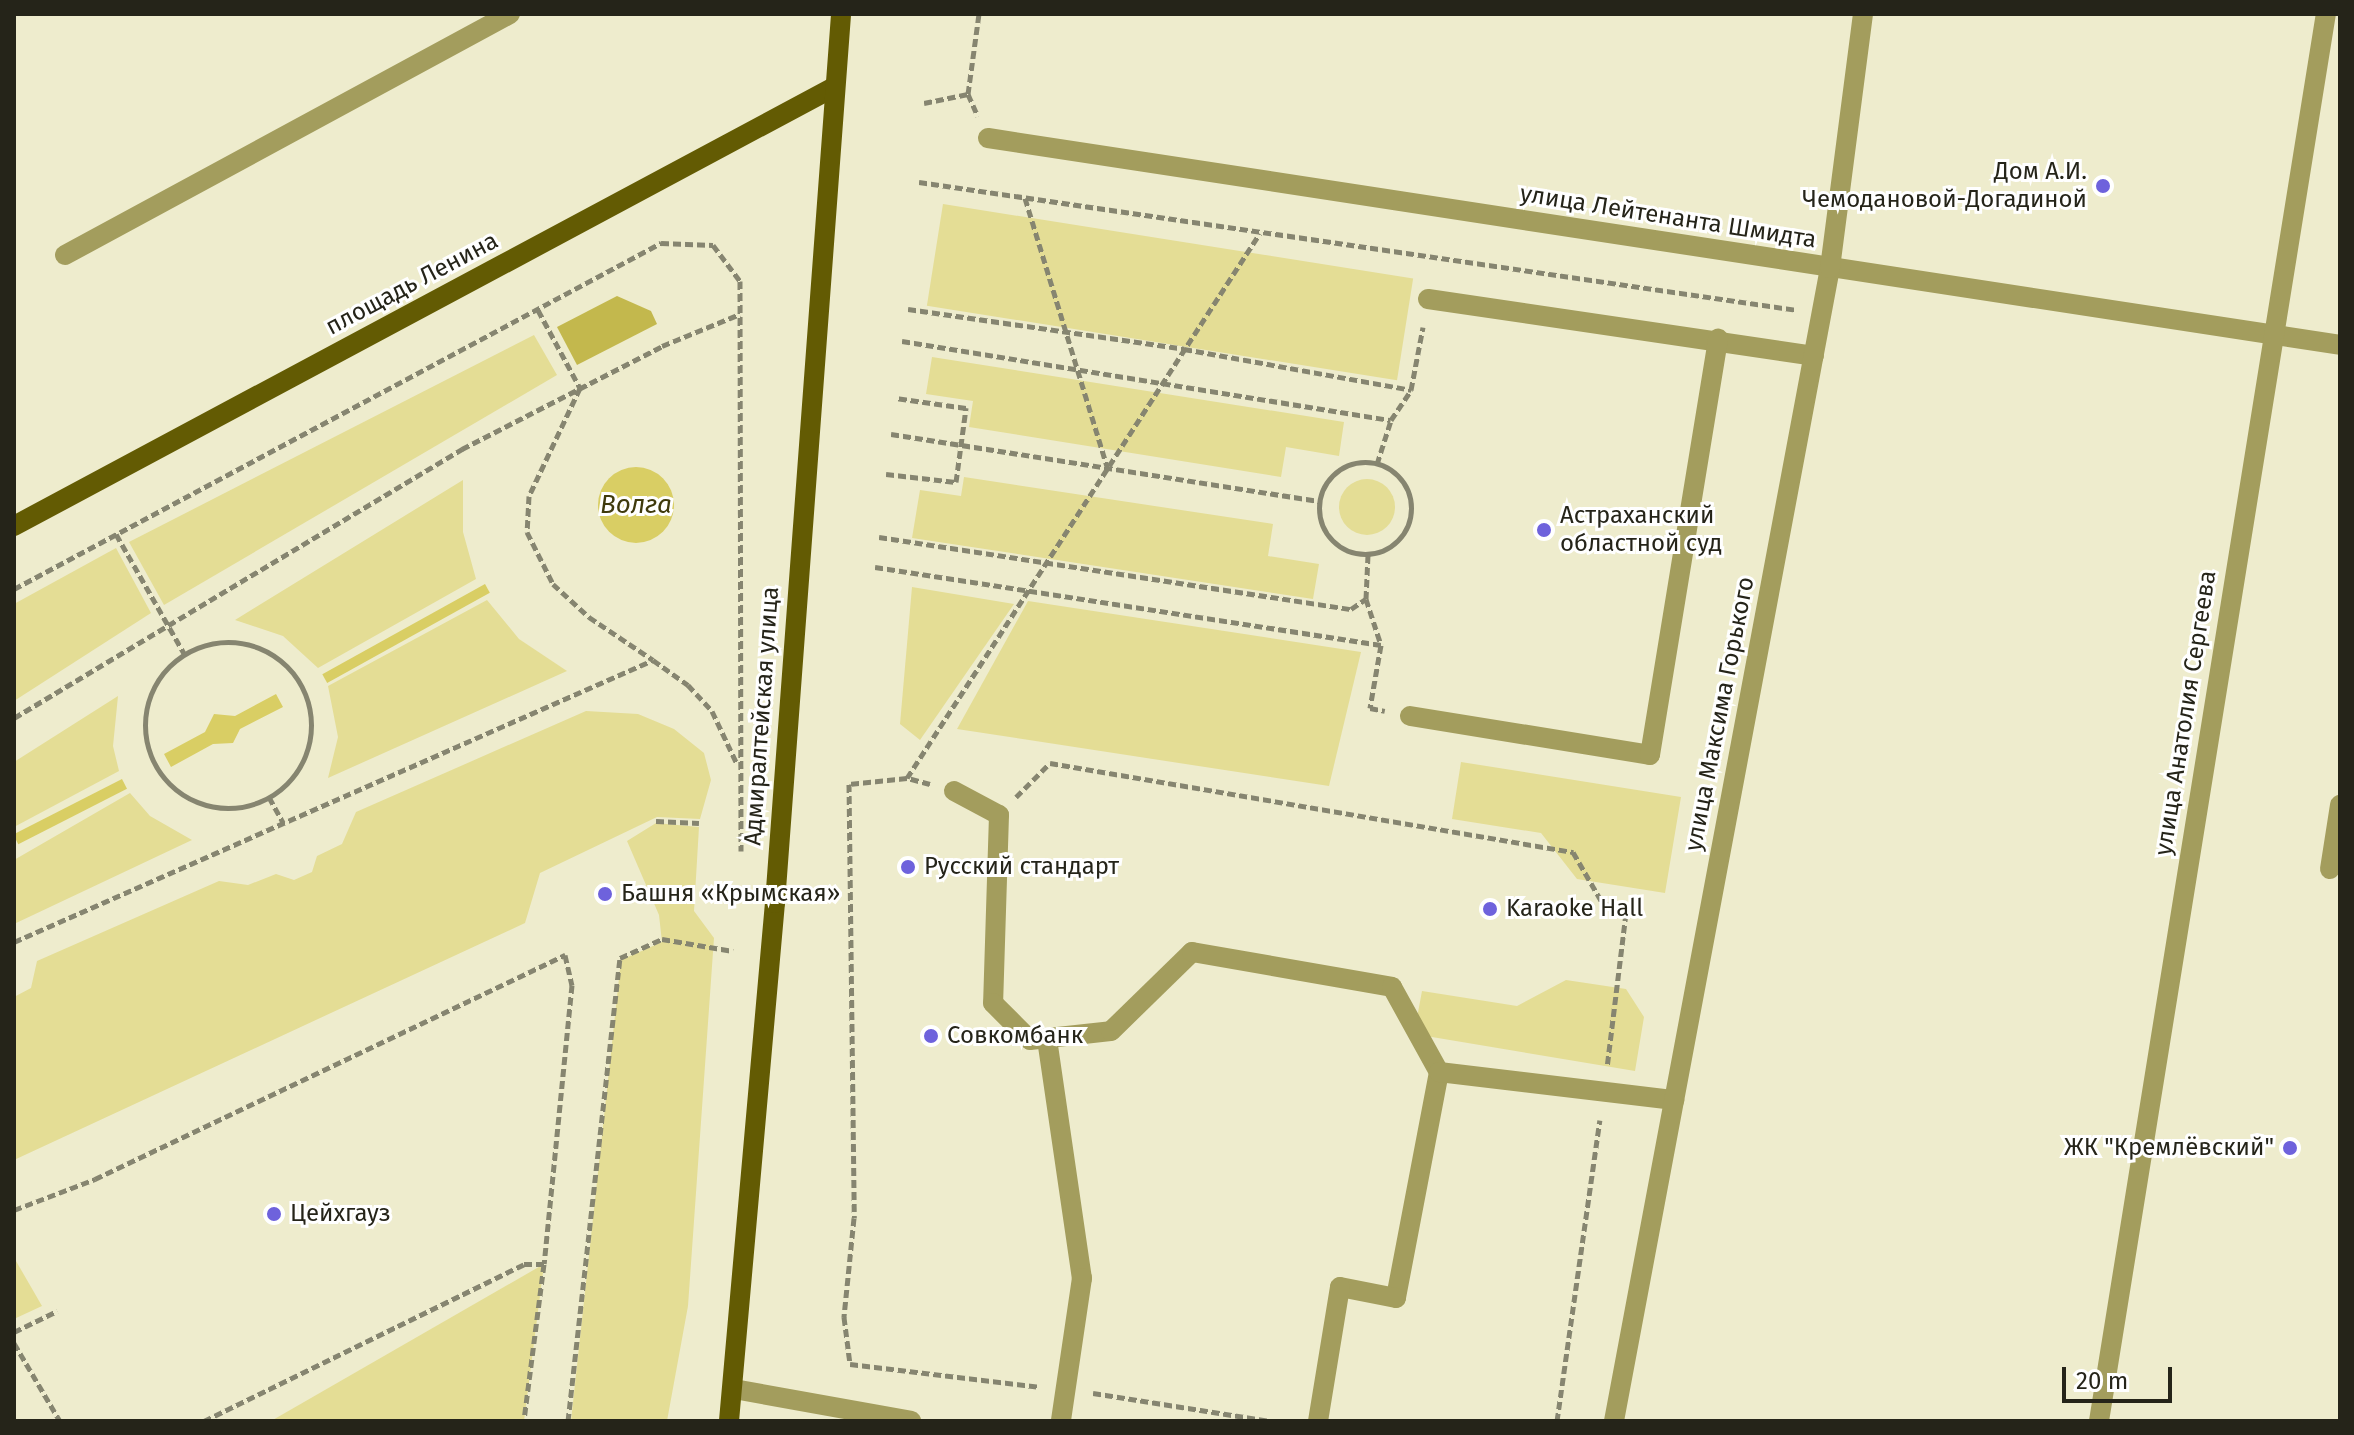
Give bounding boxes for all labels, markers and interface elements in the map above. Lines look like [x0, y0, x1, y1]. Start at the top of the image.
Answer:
place label: Дом А.И. Чемодановой-Догадиной [1802, 158, 2087, 214]
marker: Дом А.И. Чемодановой-Догадиной [2094, 177, 2112, 195]
street label: улица Лейтенанта Шмидта [1518, 179, 1818, 255]
street label: площадь Ленина [321, 226, 503, 342]
water label: Волга [600, 489, 672, 521]
place label: Астраханский областной суд [1560, 502, 1722, 558]
marker: Астраханский областной суд [1535, 521, 1553, 539]
street label: улица Анатолия Сергеева [2149, 568, 2223, 858]
street label: улица Максима Горького [1679, 574, 1761, 854]
street label: Адмиралтейская улица [739, 586, 785, 846]
place label: Русский стандарт [924, 853, 1119, 881]
marker: Русский стандарт [899, 858, 917, 876]
place label: Башня «Крымская» [621, 880, 840, 908]
marker: Башня «Крымская» [596, 885, 614, 903]
place label: Karaoke Hall [1506, 895, 1643, 923]
marker: Karaoke Hall [1481, 900, 1499, 918]
place label: Совкомбанк [947, 1022, 1083, 1050]
marker: Совкомбанк [922, 1027, 940, 1045]
place label: ЖК "Кремлёвский" [2064, 1134, 2274, 1162]
marker: ЖК "Кремлёвский" [2281, 1139, 2299, 1157]
place label: Цейхгауз [290, 1200, 391, 1228]
marker: Цейхгауз [265, 1205, 283, 1223]
scale bar [2066, 1351, 2176, 1401]
text: 20 m [2076, 1367, 2128, 1395]

